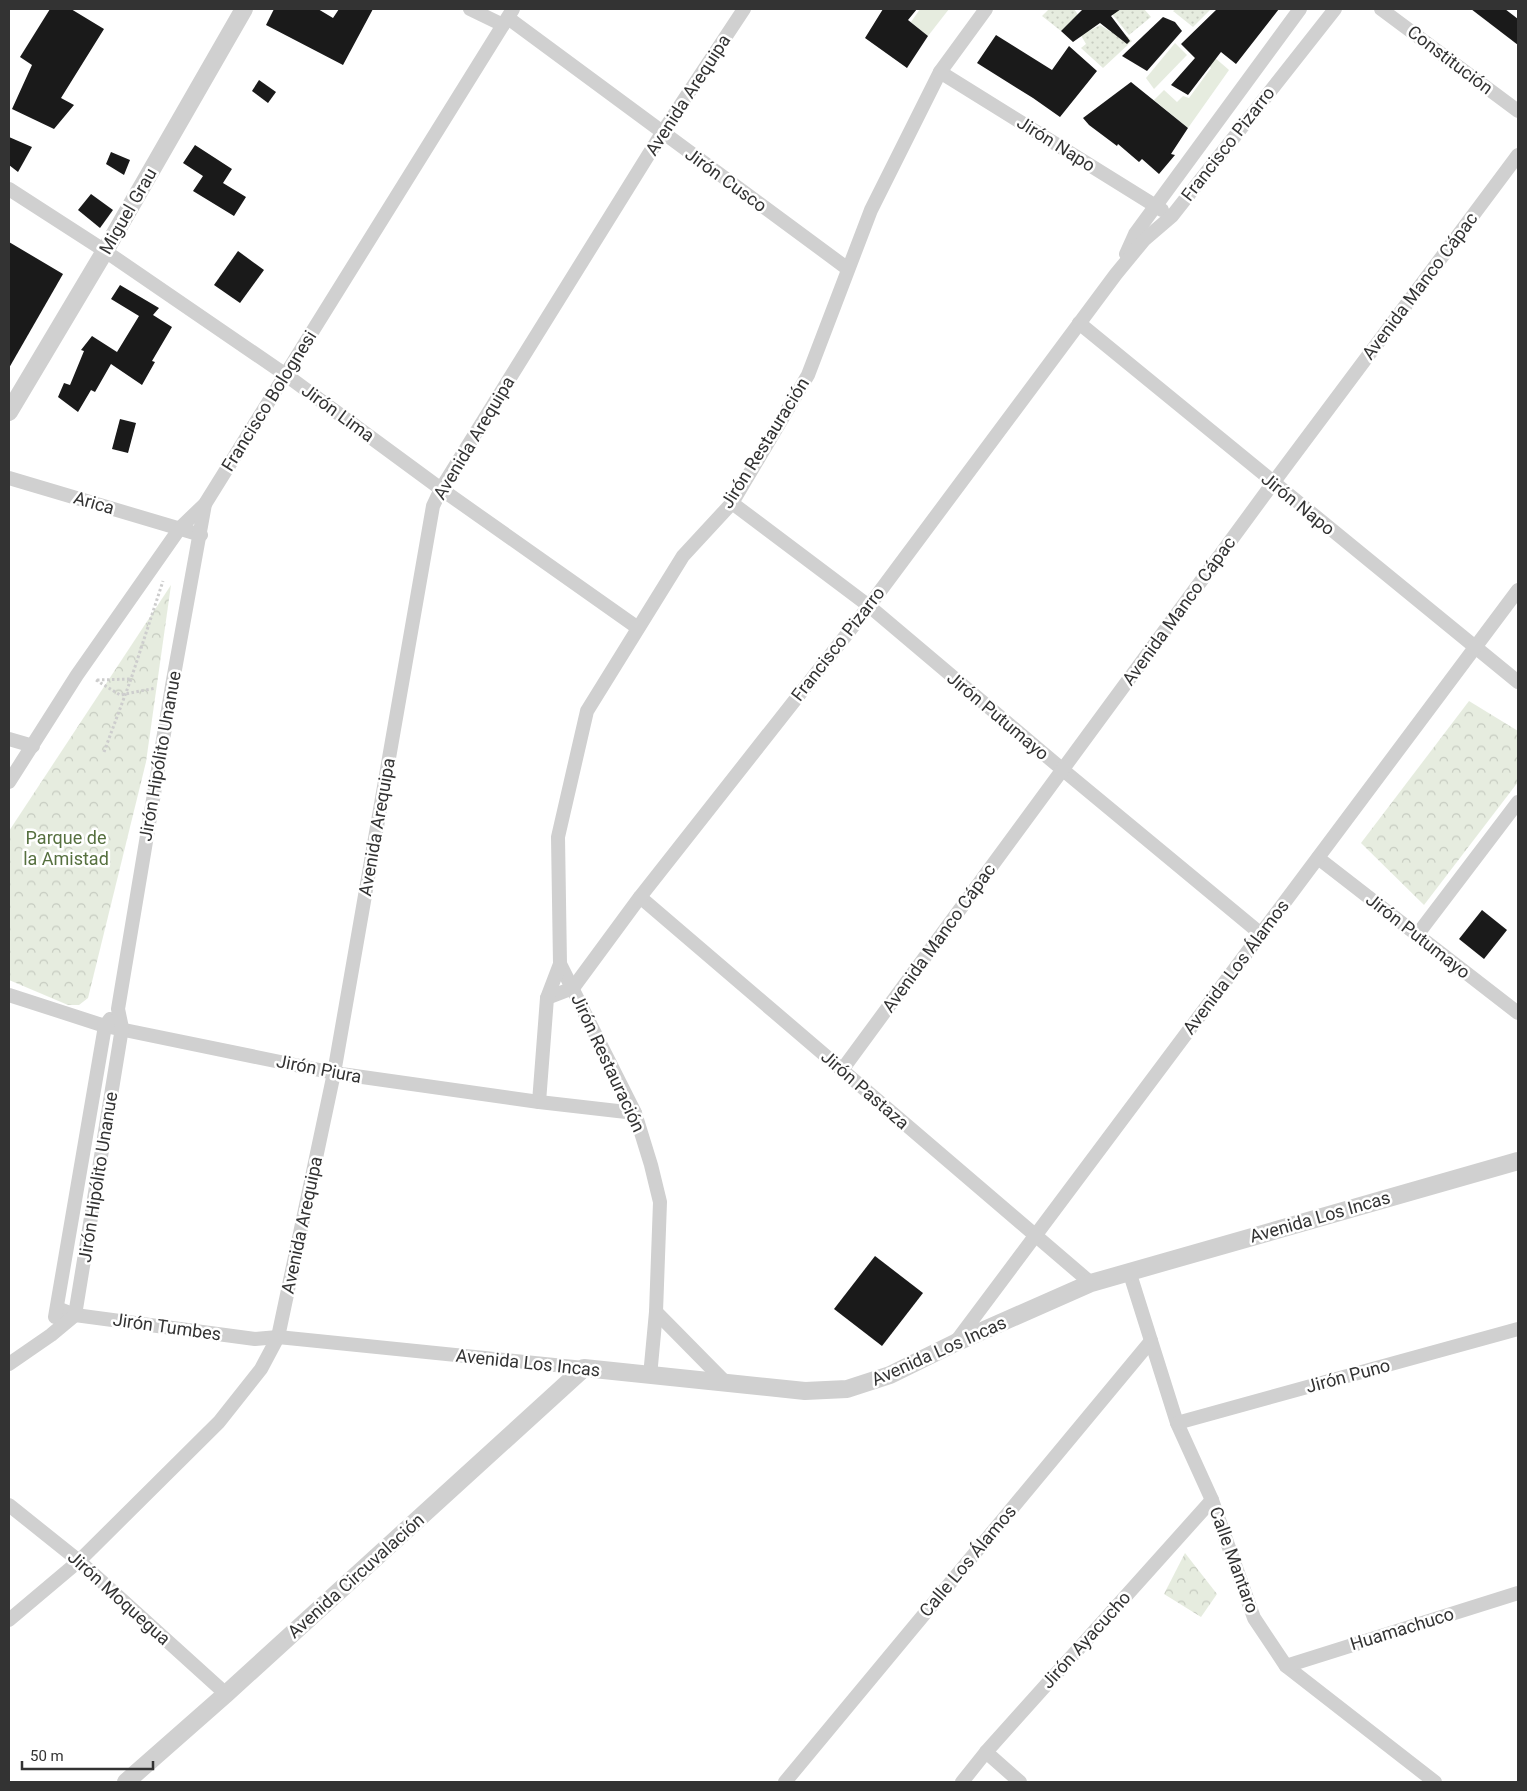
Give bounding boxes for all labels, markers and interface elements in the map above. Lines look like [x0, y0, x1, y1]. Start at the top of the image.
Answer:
street label: Constitución [1404, 21, 1497, 98]
street label: Avenida Arequipa [641, 30, 734, 159]
street label: Francisco Pizarro [1176, 82, 1279, 205]
street label: Jirón Napo [1013, 111, 1099, 176]
street label: Jirón Cusco [681, 143, 771, 216]
street label: Miguel Grau [94, 164, 161, 258]
street label: Avenida Manco Cápac [1357, 208, 1482, 363]
street label: Francisco Bolognesi [217, 327, 320, 475]
street label: Avenida Arequipa [429, 372, 519, 503]
street label: Jirón Restauración [716, 374, 813, 512]
street label: Jirón Lima [298, 379, 379, 446]
street label: Jirón Napo [1258, 468, 1339, 539]
street label: Arica [71, 487, 117, 518]
street label: Avenida Manco Cápac [1118, 532, 1240, 689]
street label: Francisco Pizarro [786, 582, 889, 705]
street label: Jirón Putumayo [943, 667, 1053, 764]
street label: Jirón Hipólito Unanue [134, 669, 185, 843]
street label: Avenida Arequipa [354, 756, 399, 898]
park label: Parque de la Amistad [23, 827, 109, 869]
street label: Avenida Manco Cápac [878, 859, 1000, 1016]
street label: Jirón Putumayo [1362, 889, 1474, 983]
street label: Avenida Los Álamos [1178, 895, 1293, 1038]
street label: Jirón Restauración [567, 990, 650, 1135]
street label: Jirón Pastaza [817, 1046, 914, 1134]
street label: Jirón Piura [275, 1050, 363, 1087]
street label: Jirón Hipólito Unanue [74, 1090, 121, 1264]
street label: Avenida Arequipa [277, 1154, 326, 1295]
street label: Avenida Los Incas [1247, 1186, 1393, 1247]
street label: Jirón Tumbes [112, 1309, 223, 1344]
street label: Avenida Los Incas [868, 1311, 1009, 1390]
street label: Avenida Los Incas [455, 1344, 601, 1381]
street label: Jirón Puno [1303, 1354, 1392, 1397]
street label: Calle Los Álamos [915, 1501, 1020, 1621]
street label: Calle Mantaro [1206, 1504, 1263, 1616]
street label: Avenida Circuvalación [283, 1509, 428, 1642]
street label: Jirón Moquegua [64, 1546, 175, 1649]
street label: Jirón Ayacucho [1037, 1587, 1135, 1693]
street label: Huamachuco [1348, 1603, 1456, 1654]
scale bar [22, 1738, 154, 1770]
text: 50 m [30, 1747, 64, 1765]

